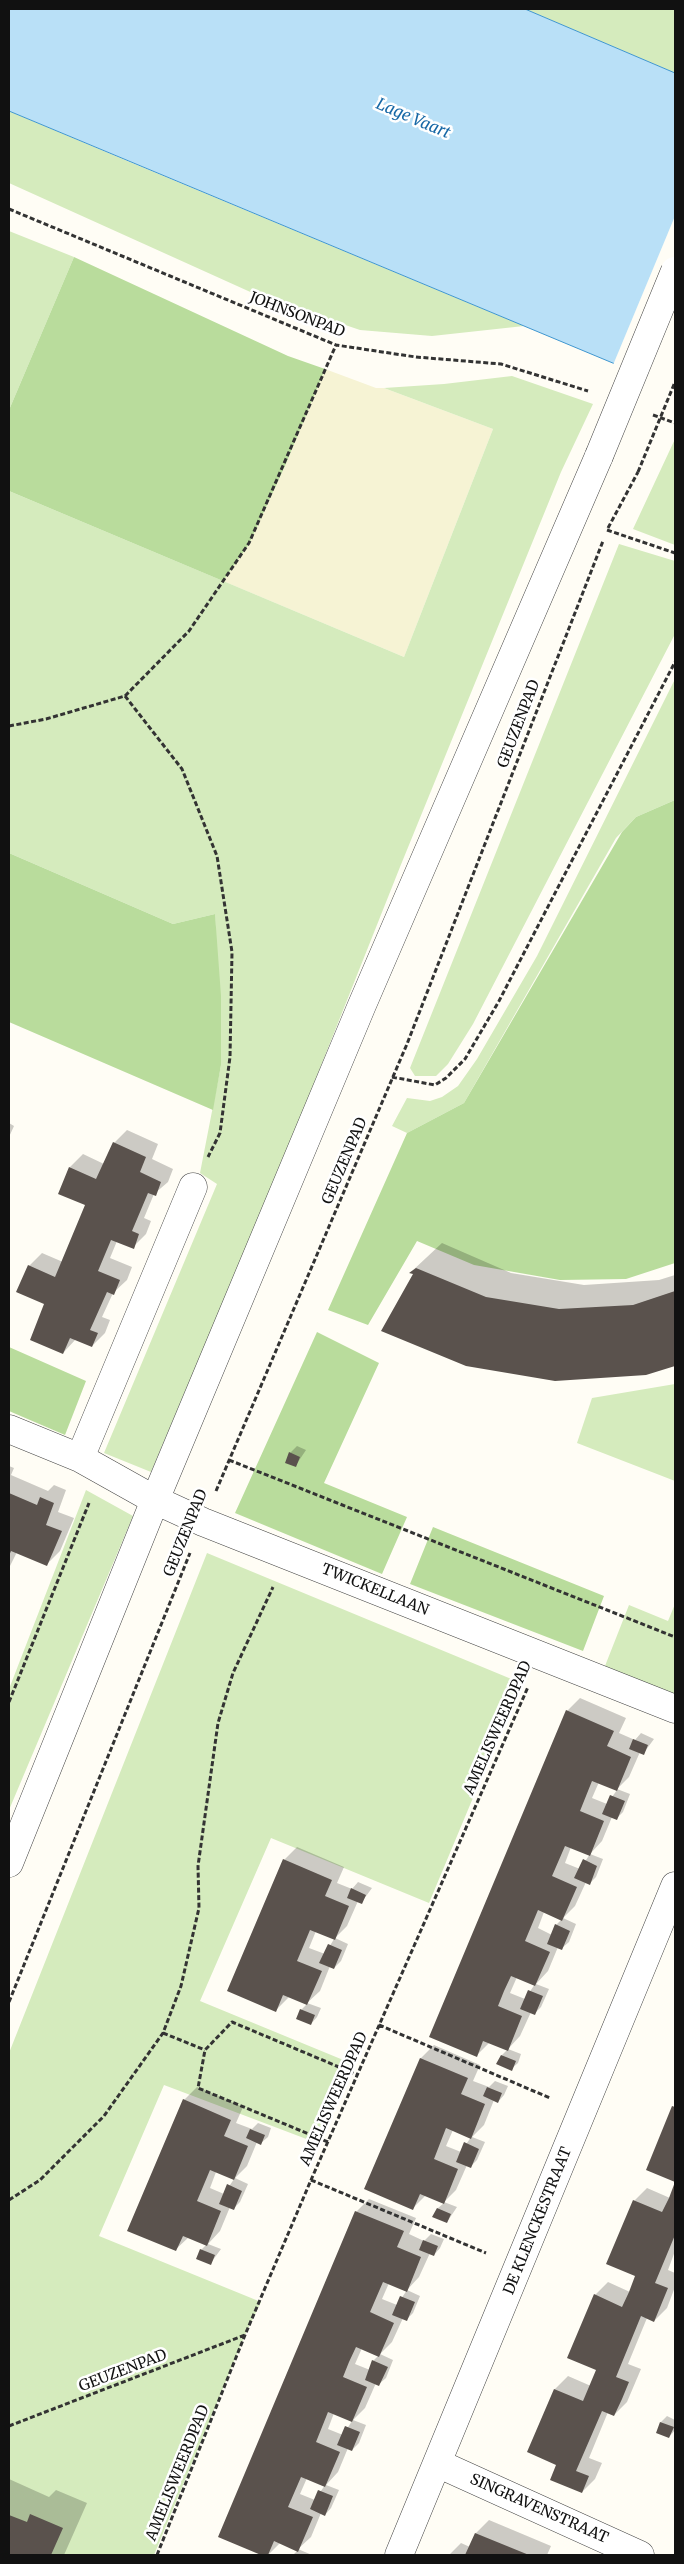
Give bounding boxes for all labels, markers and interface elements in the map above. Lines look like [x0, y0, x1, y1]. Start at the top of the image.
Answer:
water label: Lage Vaart [373, 95, 453, 143]
street label: JOHNSONPAD [247, 289, 347, 341]
street label: GEUZENPAD [494, 678, 544, 770]
street label: GEUZENPAD [319, 1115, 371, 1207]
street label: GEUZENPAD [160, 1487, 212, 1579]
street label: TWICKELLAAN [319, 1560, 431, 1620]
street label: AMELISWEERDPAD [460, 1658, 536, 1798]
street label: AMELISWEERDPAD [296, 2029, 372, 2169]
street label: DE KLENCKESTRAAT [500, 2145, 576, 2297]
street label: GEUZENPAD [77, 2346, 169, 2396]
street label: AMELISWEERDPAD [143, 2403, 213, 2543]
street label: SINGRAVENSTRAAT [467, 2470, 611, 2548]

